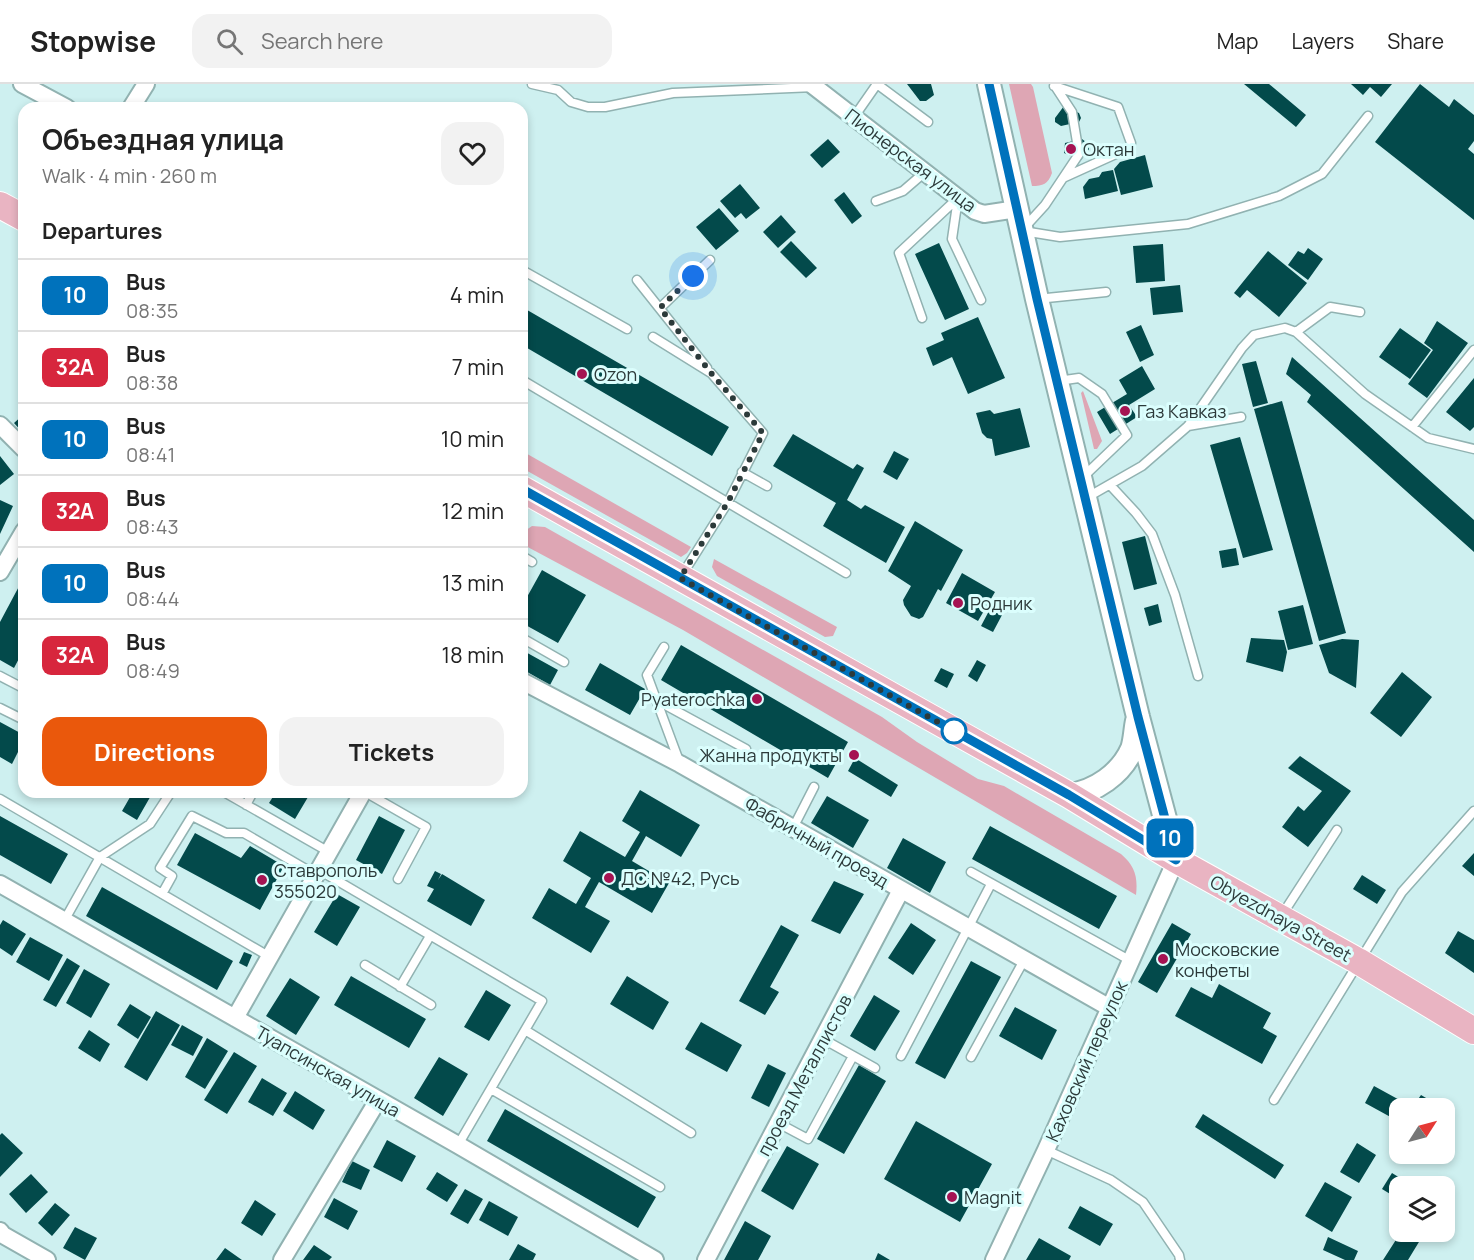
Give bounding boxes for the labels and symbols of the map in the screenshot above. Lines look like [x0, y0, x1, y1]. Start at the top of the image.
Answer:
street label: Пионерская улица [841, 103, 981, 217]
place label: Октан [1083, 137, 1134, 161]
marker: Октан [1064, 142, 1078, 156]
your location [678, 261, 708, 291]
place label: Ozon [594, 362, 637, 386]
marker: Ozon [575, 367, 589, 381]
place label: Газ Кавказ [1137, 399, 1226, 423]
marker: Газ Кавказ [1118, 404, 1132, 418]
place label: Родник [970, 591, 1033, 615]
marker: Родник [951, 596, 965, 610]
place label: Pyaterochka [641, 687, 745, 711]
marker: Pyaterochka [750, 692, 764, 706]
unlabelled marker [941, 718, 967, 744]
place label: Жанна продукты [699, 743, 842, 767]
marker: Жанна продукты [847, 748, 861, 762]
street label: Фабричный проезд [741, 791, 893, 893]
line badge: 10 [1143, 818, 1197, 858]
place label: Ставрополь 355020 [274, 858, 377, 903]
place label: ДС №42, Русь [621, 866, 740, 890]
street label: Obyezdnaya Street [1206, 869, 1356, 967]
marker: ДС №42, Русь [602, 871, 616, 885]
marker: Ставрополь 355020 [255, 873, 269, 887]
place label: Московские конфеты [1175, 937, 1279, 982]
marker: Московские конфеты [1156, 952, 1170, 966]
street label: Каховский переулок [1040, 976, 1133, 1145]
street label: проезд Металлистов [751, 990, 857, 1160]
street label: Туапсинская улица [251, 1020, 405, 1122]
north arrow [1389, 1098, 1455, 1164]
place label: Magnit [964, 1185, 1022, 1209]
marker: Magnit [945, 1190, 959, 1204]

